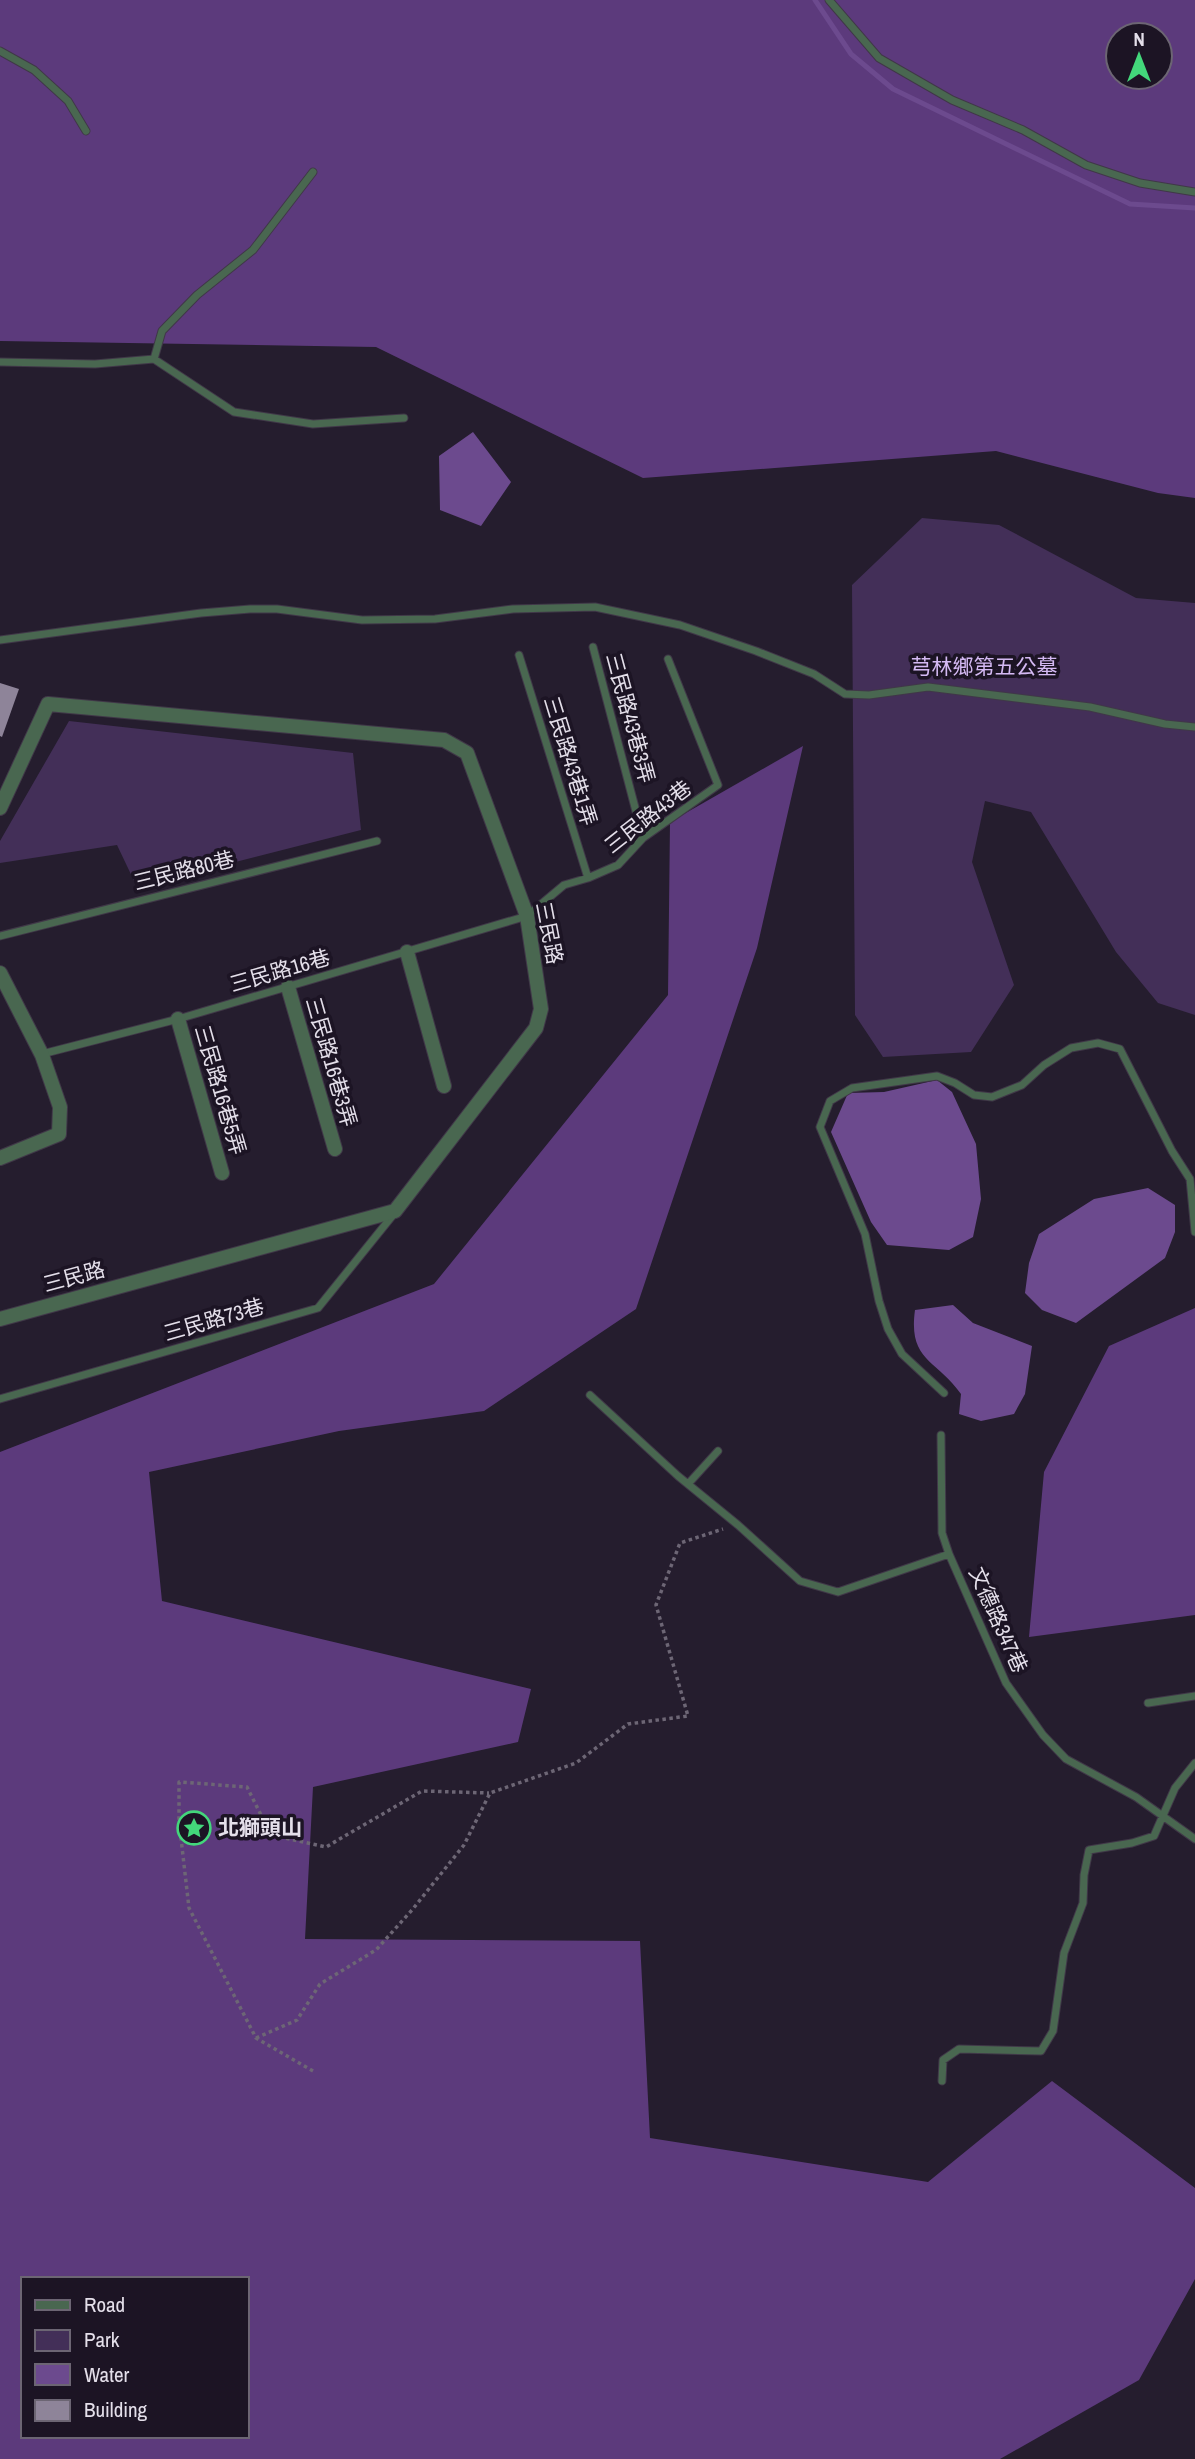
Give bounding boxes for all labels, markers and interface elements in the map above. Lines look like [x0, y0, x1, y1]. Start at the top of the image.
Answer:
north arrow [1104, 21, 1174, 91]
text: N [1133, 26, 1145, 52]
street label: 三民路43巷3弄 [599, 650, 662, 786]
park label: 芎林鄉第五公墓 [911, 652, 1058, 681]
street label: 三民路43巷1弄 [537, 693, 604, 829]
street label: 三民路43巷 [598, 773, 697, 860]
street label: 三民路80巷 [130, 844, 237, 897]
street label: 三民路 [529, 899, 570, 967]
street label: 三民路16巷 [226, 942, 333, 999]
street label: 三民路16巷3弄 [299, 994, 364, 1130]
street label: 三民路16巷5弄 [188, 1022, 253, 1158]
street label: 三民路 [40, 1254, 108, 1299]
street label: 三民路73巷 [160, 1291, 267, 1348]
street label: 文德路347巷 [962, 1562, 1035, 1677]
place icon: 北獅頭山 [175, 1809, 213, 1847]
place label: 北獅頭山 [218, 1813, 302, 1842]
legend [21, 2277, 248, 2438]
text: Road [84, 2290, 125, 2319]
text: Park [84, 2325, 120, 2354]
text: Water [84, 2360, 130, 2389]
text: Building [84, 2395, 148, 2424]

